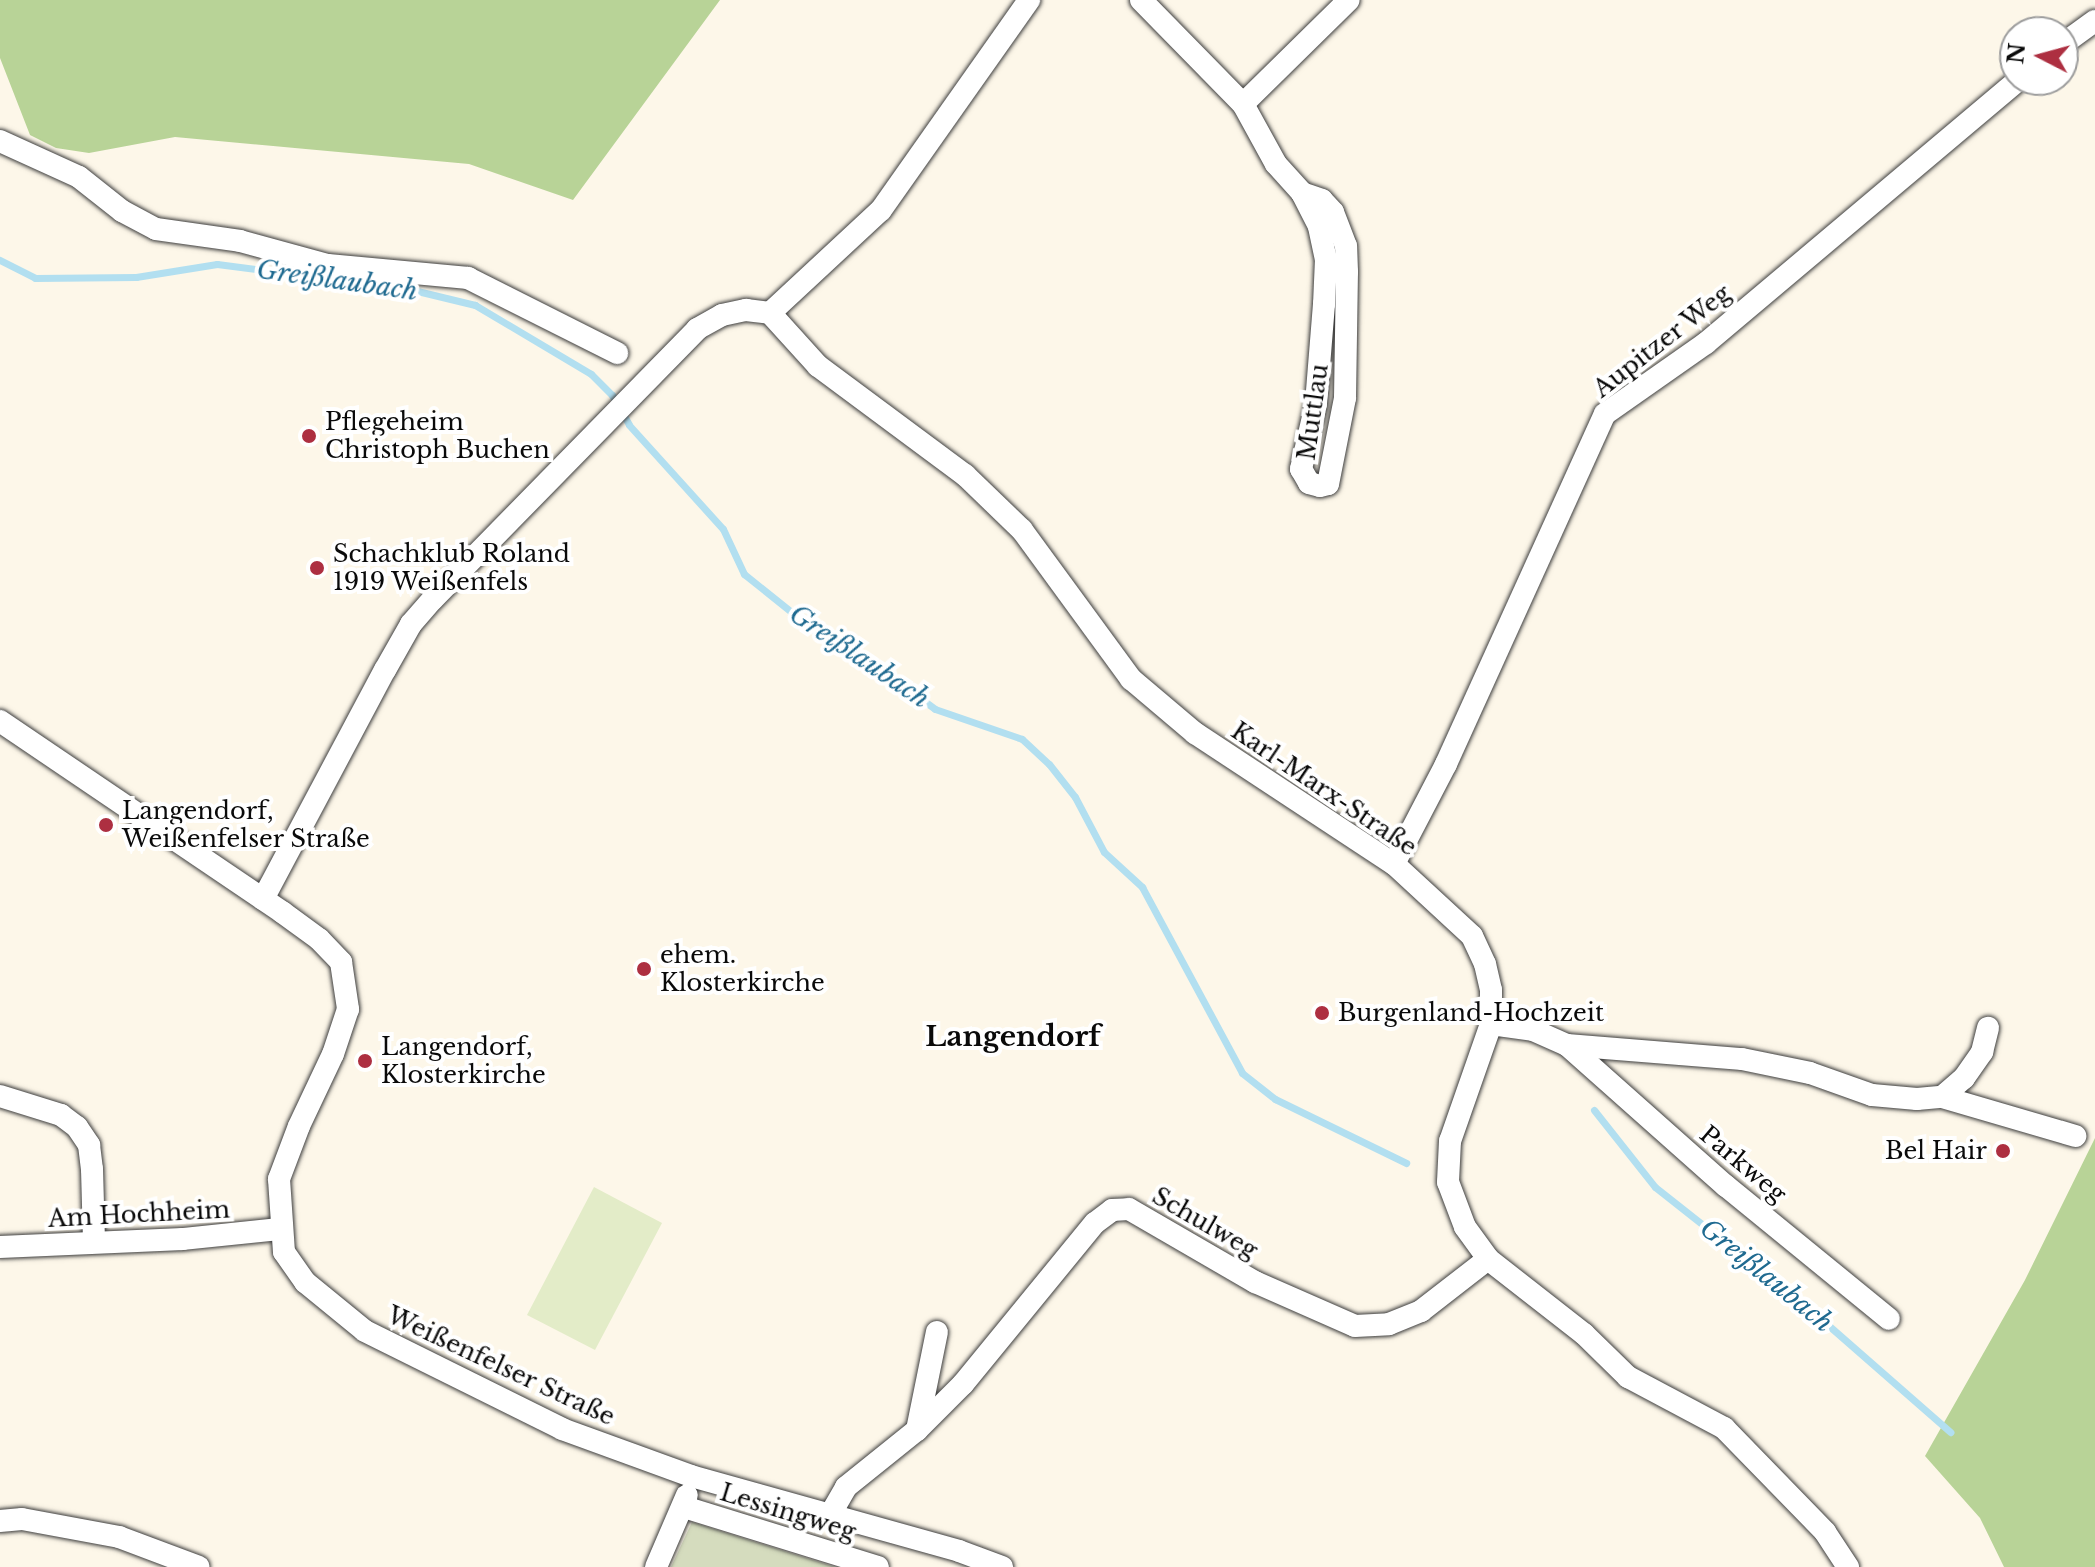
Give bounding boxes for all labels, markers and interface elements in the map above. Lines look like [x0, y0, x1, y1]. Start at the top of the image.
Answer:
north arrow [1999, 16, 2079, 96]
text: N [2002, 42, 2031, 65]
water label: Greißlaubach [255, 254, 419, 308]
street label: Aupitzer Weg [1587, 278, 1737, 404]
street label: Muttlau [1292, 362, 1334, 462]
place label: Pflegeheim Christoph Buchen [325, 408, 550, 464]
marker: Pflegeheim Christoph Buchen [300, 427, 318, 445]
place label: Schachklub Roland 1919 Weißenfels [333, 540, 570, 596]
marker: Schachklub Roland 1919 Weißenfels [308, 559, 326, 577]
water label: Greißlaubach [783, 599, 935, 715]
street label: Karl-Marx-Straße [1226, 716, 1422, 862]
place label: Langendorf, Weißenfelser Straße [122, 797, 370, 853]
marker: Langendorf, Weißenfelser Straße [97, 816, 115, 834]
place label: ehem. Klosterkirche [660, 941, 825, 997]
marker: ehem. Klosterkirche [635, 960, 653, 978]
place label: Burgenland-Hochzeit [1338, 999, 1604, 1027]
marker: Burgenland-Hochzeit [1313, 1004, 1331, 1022]
district label: Langendorf [925, 1020, 1101, 1054]
place label: Langendorf, Klosterkirche [381, 1033, 546, 1089]
marker: Langendorf, Klosterkirche [356, 1052, 374, 1070]
street label: Parkweg [1694, 1120, 1792, 1208]
place label: Bel Hair [1885, 1137, 1987, 1165]
marker: Bel Hair [1994, 1142, 2012, 1160]
street label: Schulweg [1147, 1181, 1263, 1265]
street label: Am Hochheim [47, 1195, 231, 1233]
water label: Greißlaubach [1693, 1213, 1839, 1339]
street label: Weißenfelser Straße [382, 1300, 620, 1432]
street label: Lessingweg [717, 1478, 859, 1546]

